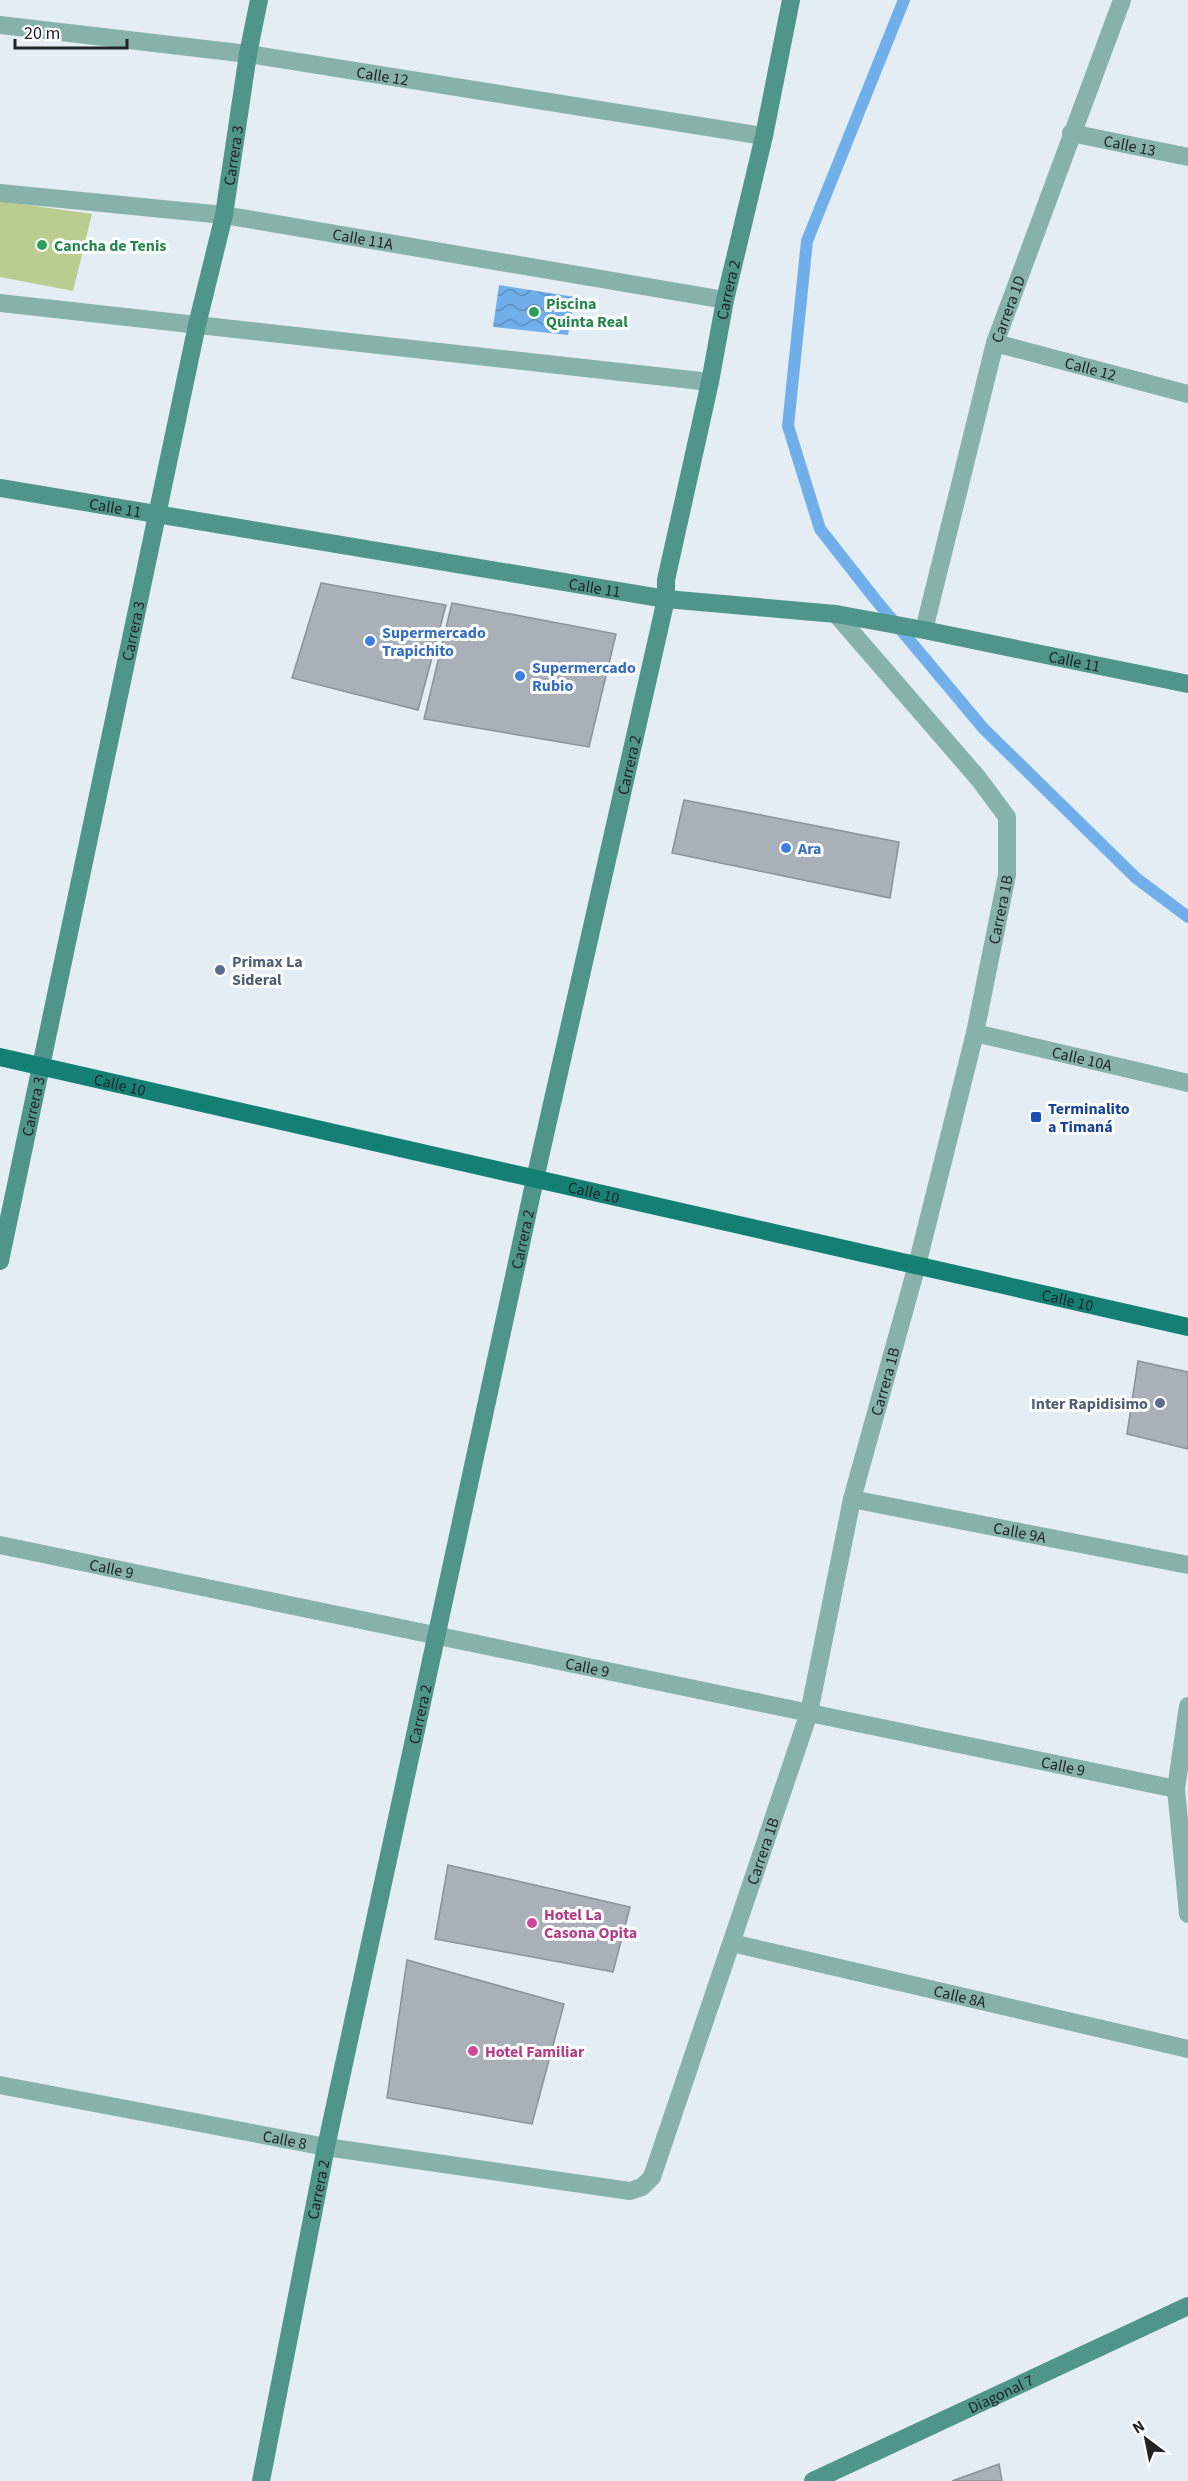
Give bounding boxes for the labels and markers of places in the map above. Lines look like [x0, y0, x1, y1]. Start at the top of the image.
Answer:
place label: Cancha de Tenis [54, 235, 166, 257]
marker: Cancha de Tenis [35, 238, 49, 252]
place label: Piscina Quinta Real [546, 293, 628, 333]
marker: Piscina Quinta Real [527, 305, 541, 319]
place label: Supermercado Trapichito [382, 622, 486, 662]
marker: Supermercado Trapichito [363, 634, 377, 648]
place label: Supermercado Rubio [532, 657, 636, 697]
marker: Supermercado Rubio [513, 669, 527, 683]
place label: Ara [797, 838, 822, 860]
marker: Ara [779, 841, 793, 855]
place label: Primax La Sideral [232, 951, 303, 991]
marker: Primax La Sideral [213, 963, 227, 977]
place label: Terminalito a Timaná [1048, 1098, 1130, 1138]
marker: Terminalito a Timaná [1029, 1110, 1043, 1124]
place label: Inter Rapidisimo [1031, 1393, 1148, 1415]
marker: Inter Rapidisimo [1153, 1396, 1167, 1410]
place label: Hotel La Casona Opita [544, 1904, 637, 1944]
marker: Hotel La Casona Opita [525, 1916, 539, 1930]
place label: Hotel Familiar [485, 2041, 585, 2063]
marker: Hotel Familiar [466, 2044, 480, 2058]

